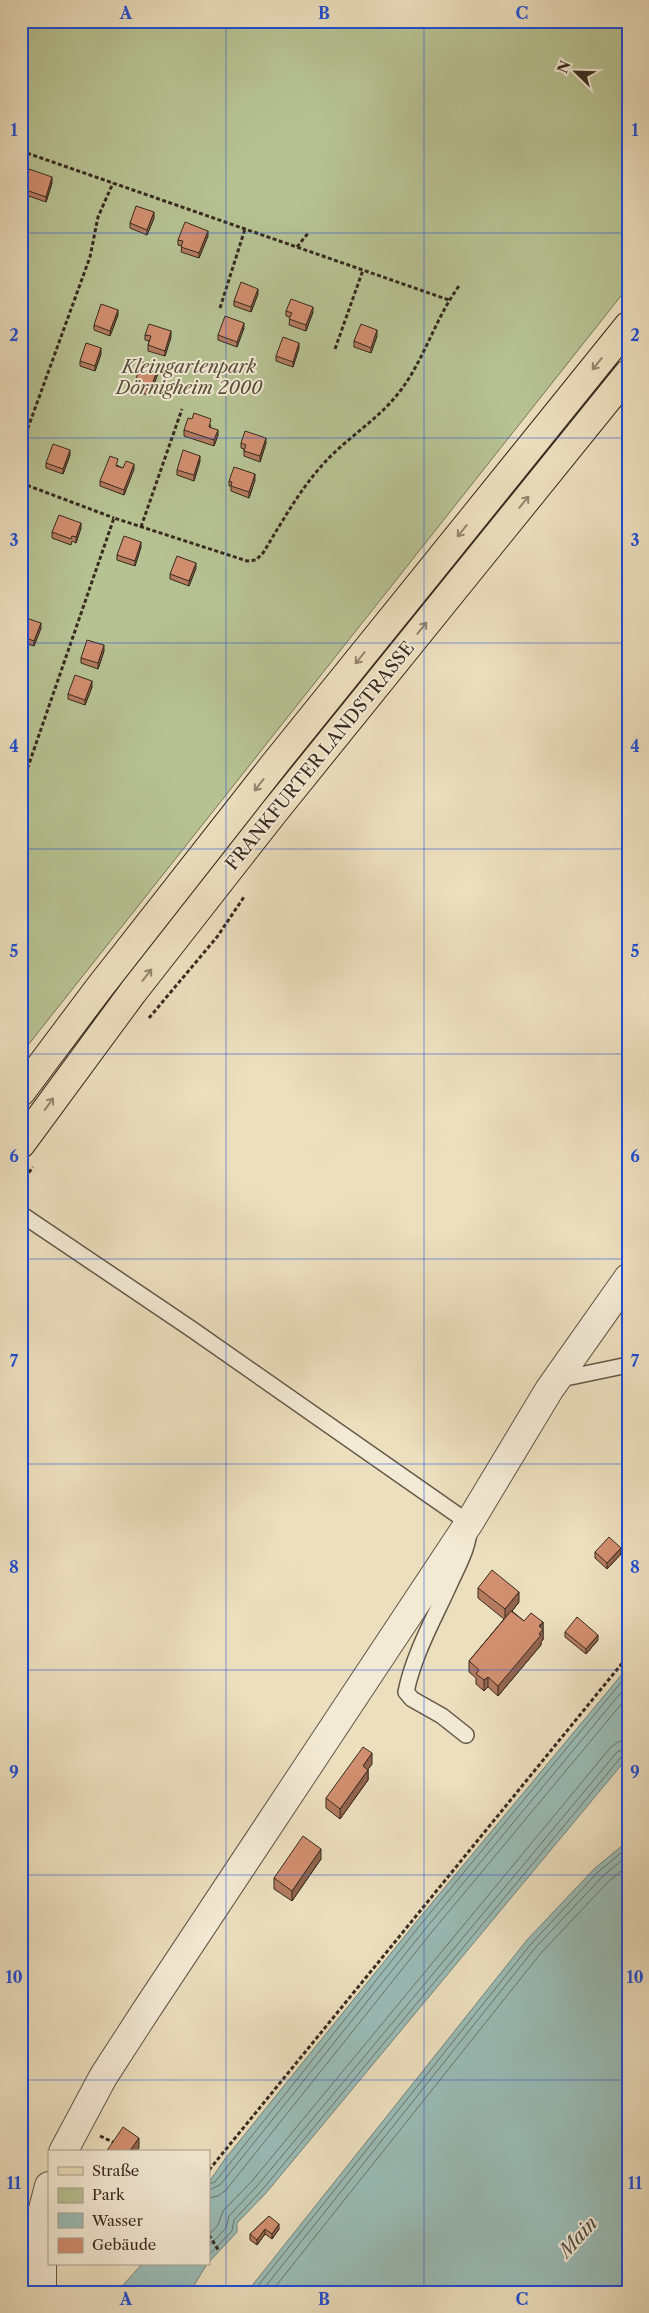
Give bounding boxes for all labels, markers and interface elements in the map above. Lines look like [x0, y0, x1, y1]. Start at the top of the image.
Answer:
text: A [119, 3, 133, 23]
text: B [318, 3, 330, 23]
text: C [516, 3, 528, 23]
north arrow [552, 48, 602, 98]
text: N [553, 58, 575, 76]
text: 1 [10, 120, 18, 140]
text: 1 [631, 120, 639, 140]
text: 2 [9, 325, 19, 345]
text: 2 [630, 325, 640, 345]
park label: Kleingartenpark Dörnigheim 2000 [114, 356, 263, 399]
one-way arrow [592, 357, 603, 370]
one-way arrow [519, 495, 530, 508]
one-way arrow [457, 524, 468, 537]
text: 3 [9, 530, 19, 550]
text: 3 [630, 530, 640, 550]
one-way arrow [417, 622, 428, 635]
street label: FRANKFURTER LANDSTRASSE [221, 637, 419, 875]
one-way arrow [355, 651, 366, 664]
text: 4 [9, 736, 19, 756]
text: 4 [630, 736, 640, 756]
one-way arrow [253, 778, 264, 791]
text: 5 [10, 941, 19, 961]
text: 5 [631, 941, 640, 961]
one-way arrow [142, 969, 153, 982]
one-way arrow [44, 1098, 54, 1112]
text: 6 [9, 1146, 19, 1166]
text: 6 [630, 1146, 640, 1166]
text: 7 [10, 1351, 19, 1371]
text: 7 [631, 1351, 640, 1371]
text: 8 [9, 1557, 19, 1577]
text: 8 [630, 1557, 640, 1577]
text: 9 [9, 1762, 19, 1782]
text: 9 [630, 1762, 640, 1782]
text: 10 [5, 1967, 23, 1987]
text: 10 [626, 1967, 644, 1987]
legend [48, 2150, 210, 2266]
text: Straße [92, 2161, 139, 2180]
text: 11 [7, 2173, 22, 2193]
text: 11 [628, 2173, 643, 2193]
text: Park [92, 2185, 126, 2204]
text: Wasser [91, 2211, 143, 2230]
water label: Main [552, 2212, 602, 2264]
text: Gebäude [92, 2235, 156, 2254]
text: A [119, 2289, 133, 2309]
text: B [318, 2289, 330, 2309]
text: C [516, 2289, 528, 2309]

